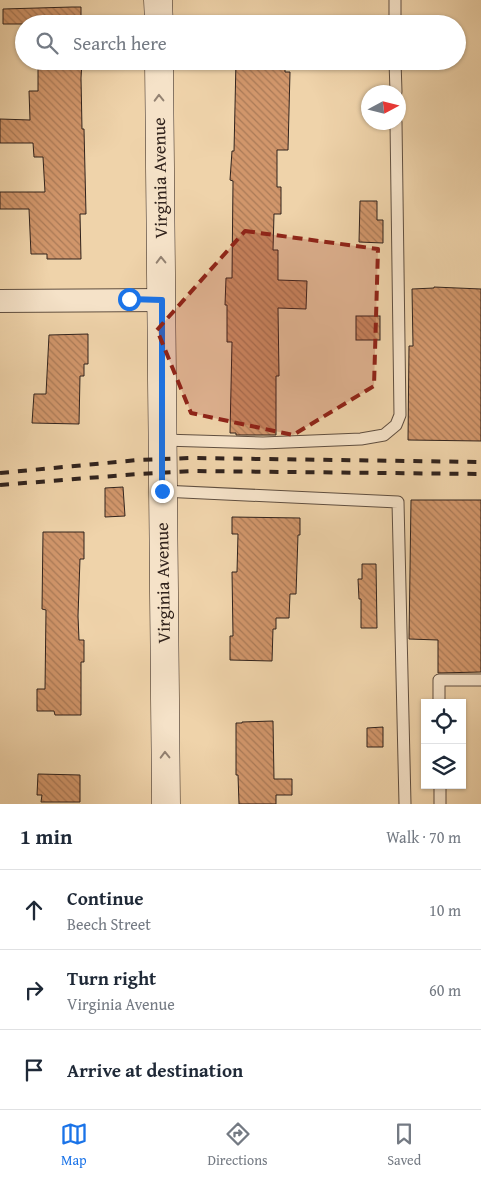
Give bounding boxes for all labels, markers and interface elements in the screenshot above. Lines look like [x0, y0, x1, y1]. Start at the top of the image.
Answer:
search box [15, 15, 466, 70]
icon: search [33, 29, 61, 57]
text: Search here [73, 29, 167, 57]
north arrow [361, 85, 406, 130]
one-way arrow [154, 94, 165, 102]
street label: Virginia Avenue [145, 117, 174, 239]
one-way arrow [156, 256, 166, 264]
route start [118, 288, 141, 311]
route end [151, 480, 174, 503]
street label: Virginia Avenue [148, 522, 177, 644]
map controls [421, 699, 466, 789]
button: locate [421, 699, 466, 744]
button: layers [421, 744, 466, 789]
one-way arrow [160, 751, 170, 759]
text: 1 min [20, 821, 72, 852]
text: Walk · 70 m [386, 825, 461, 849]
text: Continue [67, 884, 144, 912]
icon: ahead [20, 896, 48, 924]
text: 10 m [429, 898, 461, 922]
text: Beech Street [67, 912, 151, 936]
text: Turn right [67, 964, 156, 992]
icon: right [20, 976, 48, 1004]
text: 60 m [429, 978, 461, 1002]
text: Virginia Avenue [67, 992, 175, 1016]
icon: arrive [20, 1056, 48, 1084]
text: Arrive at destination [67, 1056, 243, 1084]
tab: Map [60, 1120, 88, 1170]
tab: Directions [207, 1120, 268, 1170]
tab: Saved [387, 1120, 421, 1170]

